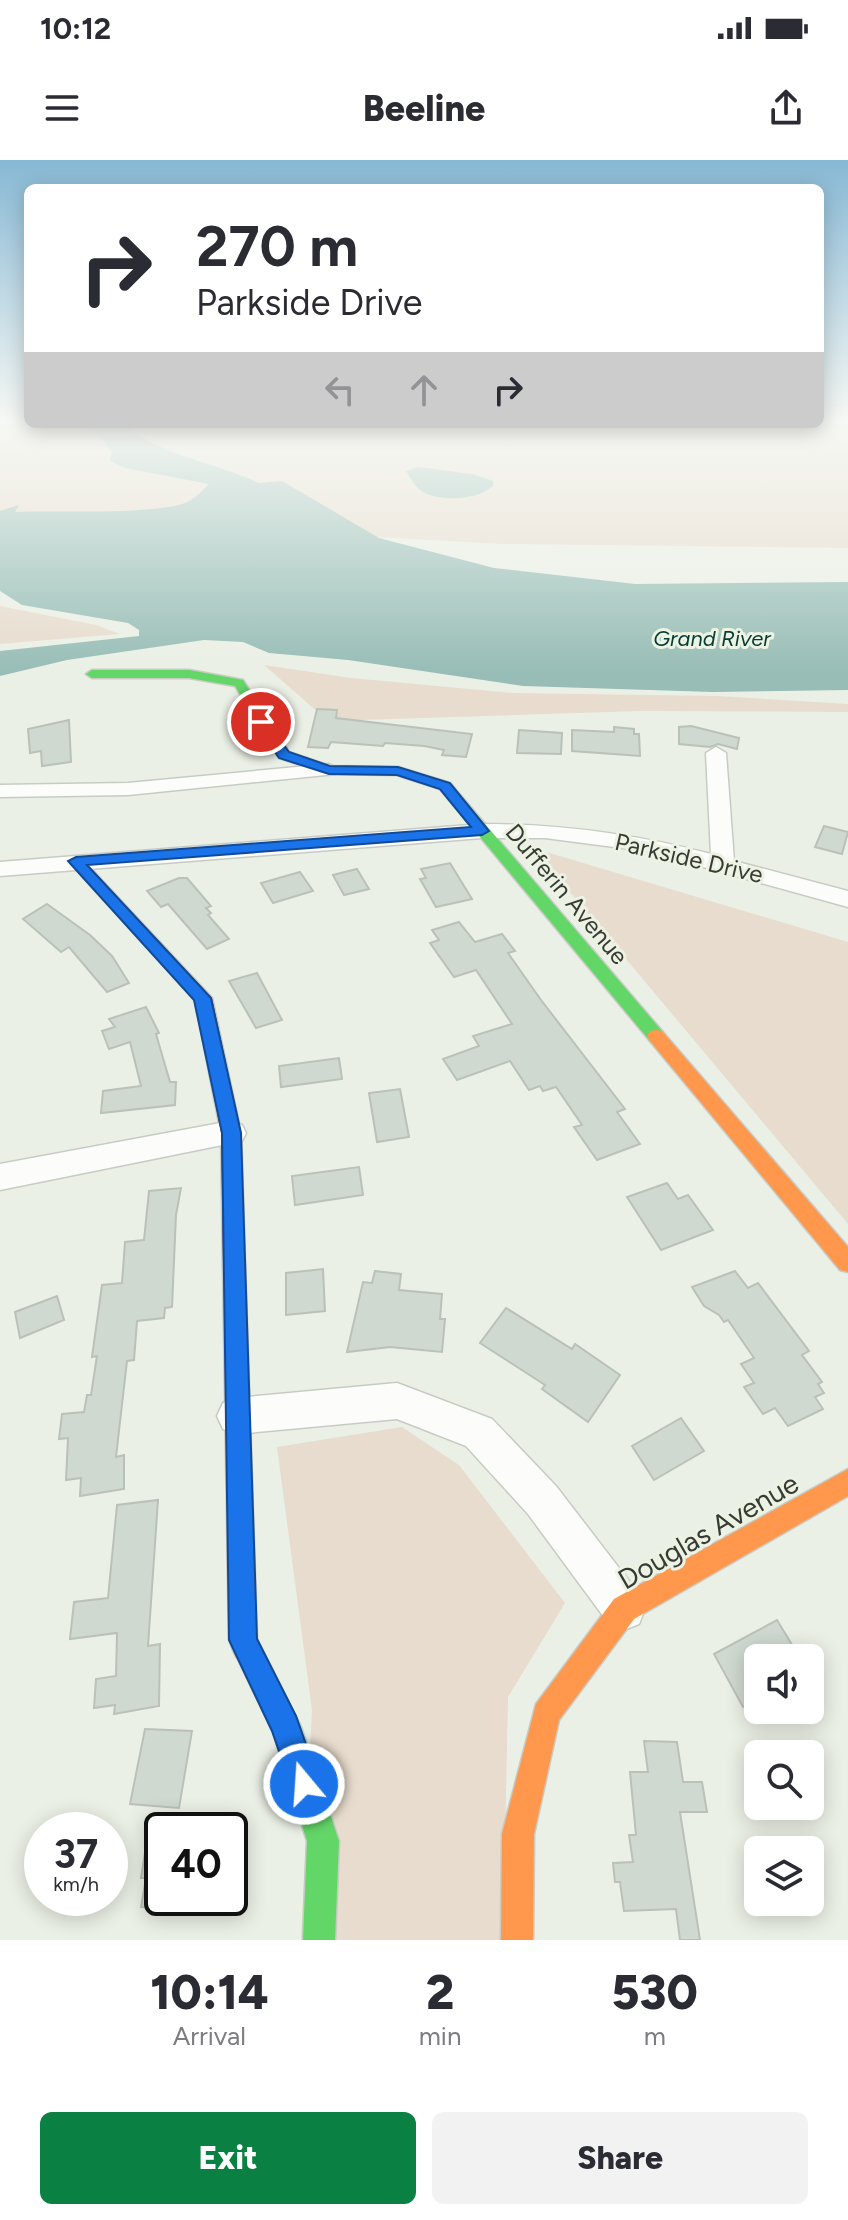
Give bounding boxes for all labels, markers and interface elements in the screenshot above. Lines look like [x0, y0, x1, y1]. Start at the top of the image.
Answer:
text: 10:12 [40, 10, 111, 47]
icon: menu [40, 86, 84, 130]
icon: share [764, 86, 808, 130]
text: Beeline [363, 87, 485, 130]
text: 270 m [196, 213, 358, 280]
icon: right [64, 216, 168, 320]
text: Parkside Drive [196, 281, 423, 324]
icon: left [318, 368, 362, 412]
icon: ahead [402, 368, 446, 412]
icon: right [486, 368, 530, 412]
water label: Grand River [653, 625, 772, 652]
pin [227, 688, 295, 756]
icon: arrive [239, 700, 283, 744]
street label: Dufferin Avenue [500, 818, 634, 970]
street label: Parkside Drive [612, 827, 766, 889]
street label: Douglas Avenue [612, 1466, 804, 1596]
map controls [744, 1644, 824, 1916]
button: sound [744, 1644, 824, 1724]
button: search [744, 1740, 824, 1820]
position arrow [262, 1742, 346, 1826]
speed limit sign: 40 [144, 1812, 248, 1916]
text: 37 [54, 1830, 98, 1878]
button: layers [744, 1836, 824, 1916]
text: km/h [53, 1872, 99, 1896]
text: 10:14 [150, 1963, 269, 2021]
text: 2 [426, 1963, 454, 2021]
text: 530 [612, 1963, 698, 2021]
text: Arrival [173, 2020, 246, 2052]
text: min [419, 2020, 461, 2052]
text: m [644, 2020, 666, 2052]
button: Exit [40, 2112, 416, 2204]
button: Share [432, 2112, 808, 2204]

